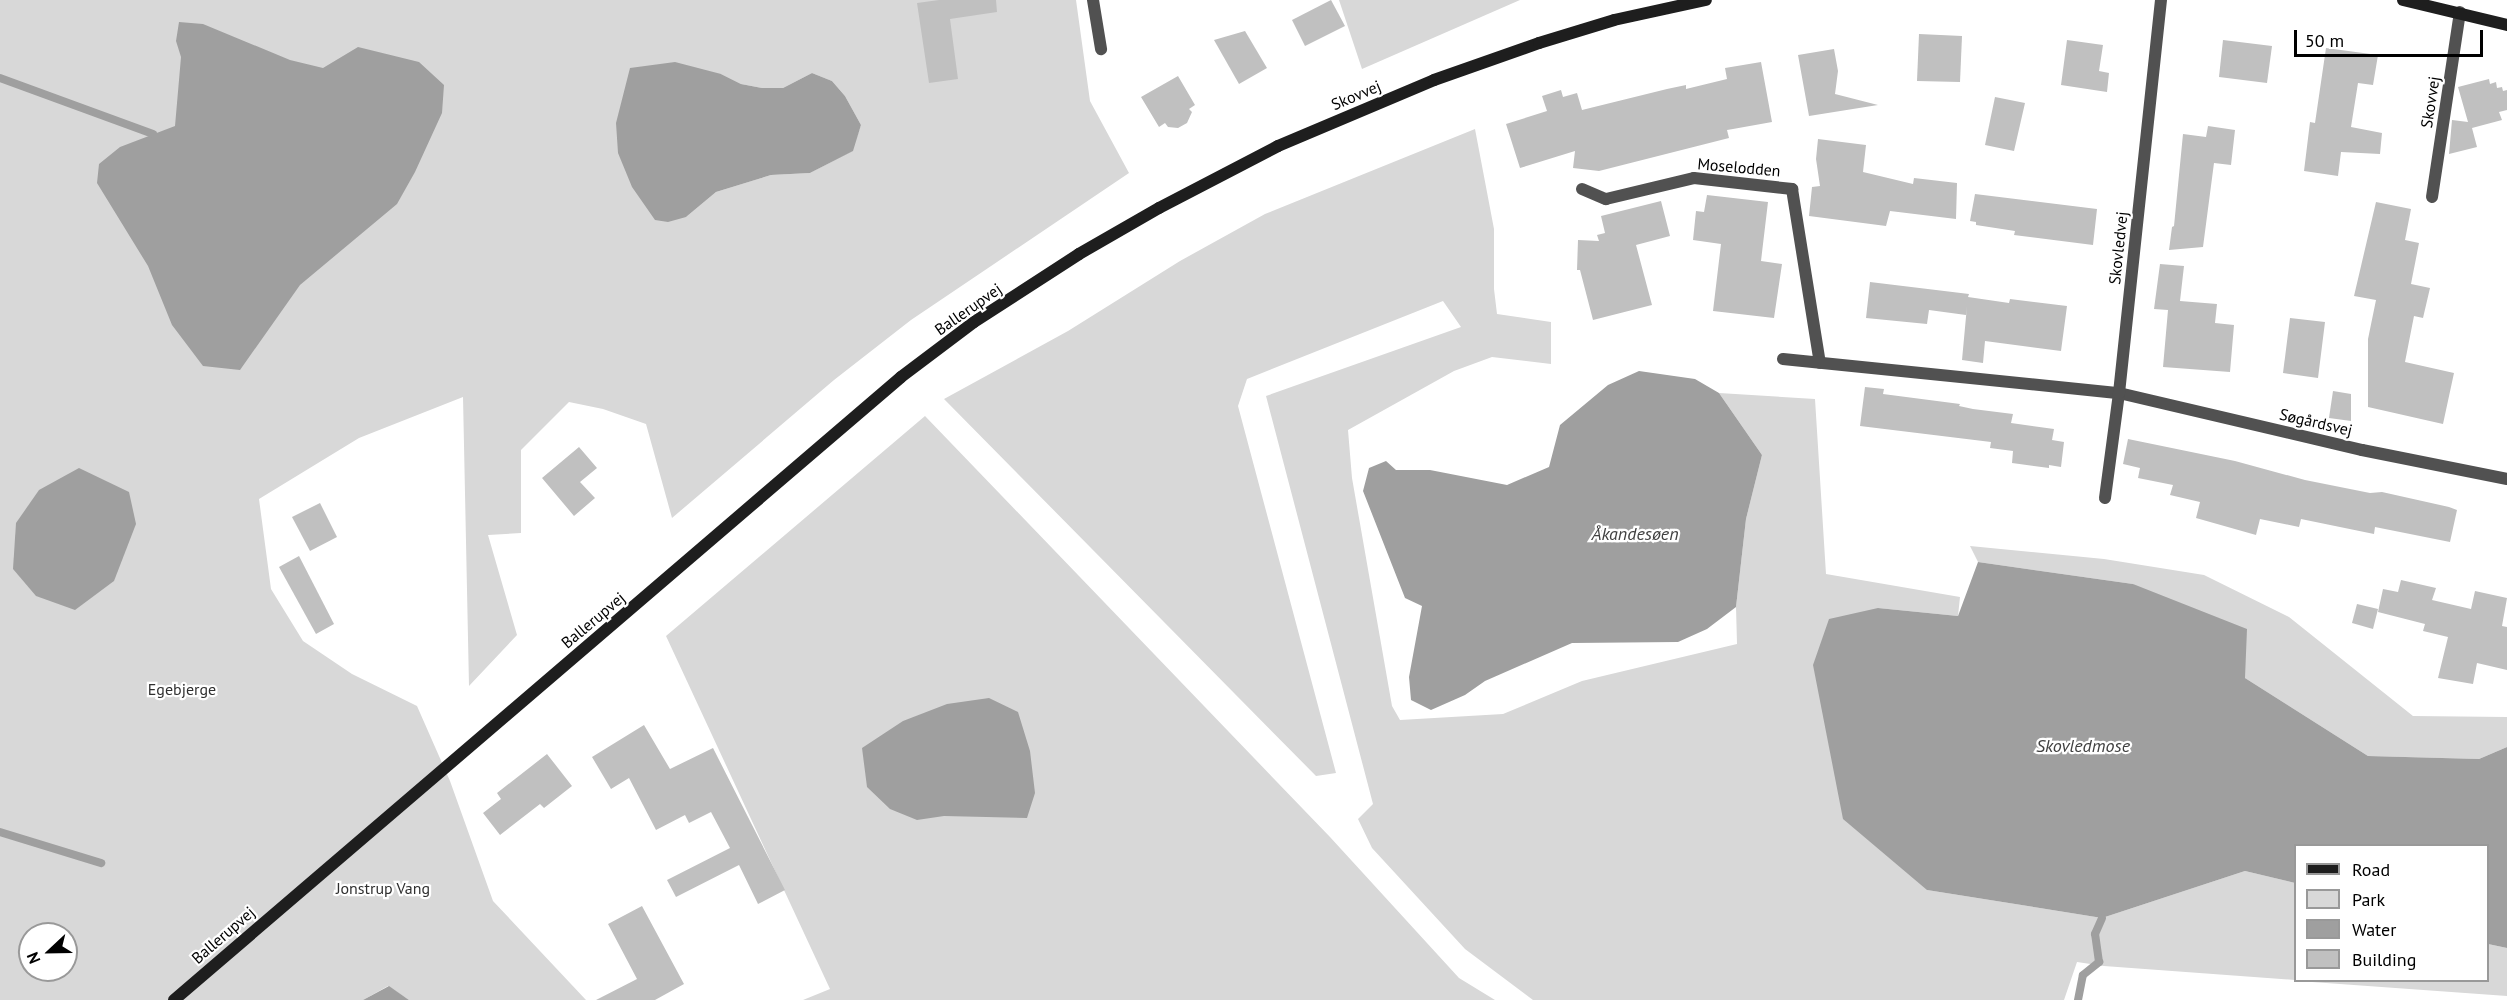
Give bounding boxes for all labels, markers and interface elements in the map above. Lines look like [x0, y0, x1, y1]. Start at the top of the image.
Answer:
scale bar [2297, 18, 2486, 56]
text: 50 m [2305, 29, 2344, 52]
street label: Skovvej [2416, 75, 2444, 129]
street label: Skovvej [1328, 76, 1384, 114]
street label: Moselodden [1697, 154, 1781, 180]
street label: Skovledvej [2105, 210, 2131, 286]
street label: Ballerupvej [931, 279, 1005, 339]
street label: Søgårdsvej [2278, 404, 2354, 440]
water label: Åkandesøen [1591, 523, 1679, 545]
street label: Ballerupvej [557, 588, 629, 652]
park label: Egebjerge [148, 679, 216, 699]
water label: Skovledmose [2036, 735, 2130, 757]
legend [2294, 844, 2489, 982]
text: Road [2352, 858, 2390, 881]
park label: Jonstrup Vang [336, 878, 430, 898]
text: Park [2352, 888, 2385, 911]
street label: Ballerupvej [188, 902, 258, 968]
text: Water [2352, 918, 2396, 941]
north arrow [18, 922, 78, 982]
text: Building [2352, 948, 2416, 971]
text: N [22, 949, 44, 967]

